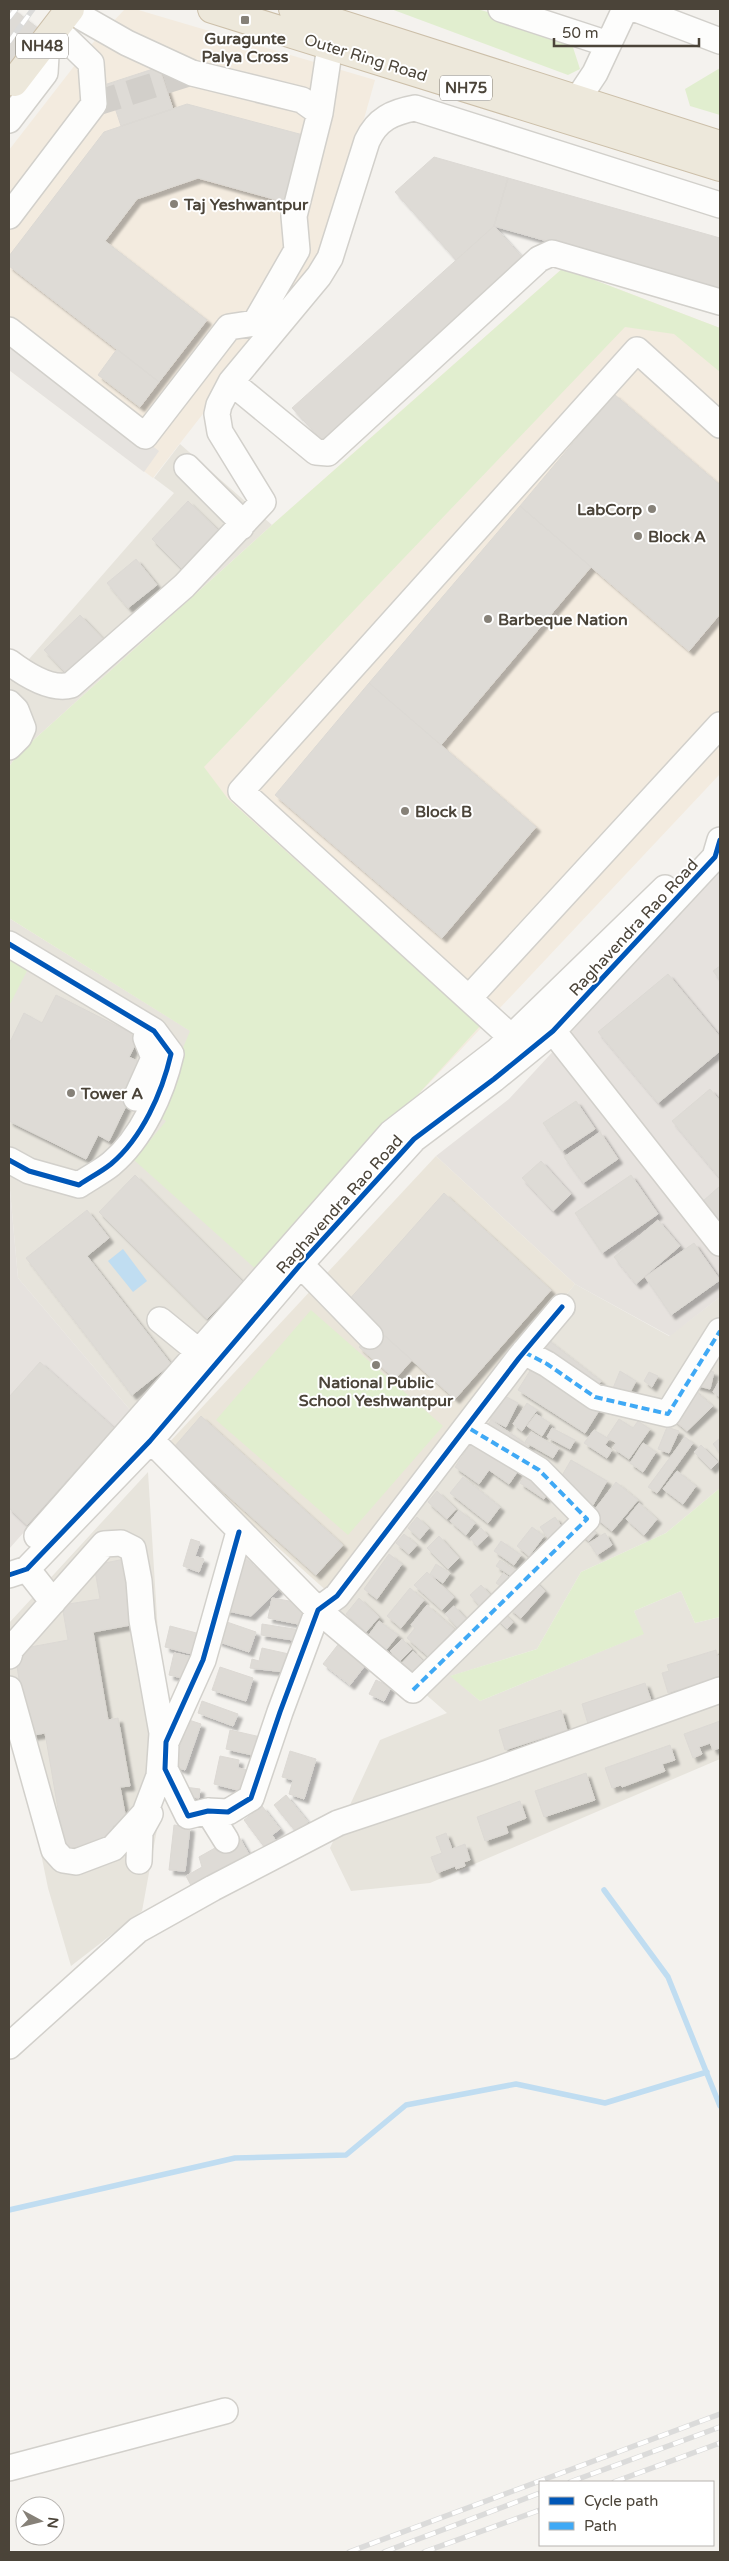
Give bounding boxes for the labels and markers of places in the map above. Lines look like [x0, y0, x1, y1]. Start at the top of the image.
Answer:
marker: Guragunte Palya Cross [239, 14, 251, 26]
place label: Guragunte Palya Cross [202, 29, 289, 67]
place label: Taj Yeshwantpur [183, 195, 309, 215]
marker: Taj Yeshwantpur [168, 198, 180, 210]
place label: LabCorp [577, 500, 642, 520]
marker: LabCorp [646, 503, 658, 515]
place label: Block A [648, 527, 706, 547]
marker: Block A [632, 530, 644, 542]
place label: Barbeque Nation [498, 610, 628, 630]
marker: Barbeque Nation [482, 613, 494, 625]
place label: Block B [415, 802, 472, 822]
marker: Block B [399, 805, 411, 817]
place label: Tower A [80, 1084, 143, 1104]
marker: Tower A [65, 1087, 77, 1099]
marker: National Public School Yeshwantpur [370, 1359, 382, 1371]
place label: National Public School Yeshwantpur [299, 1373, 454, 1411]

